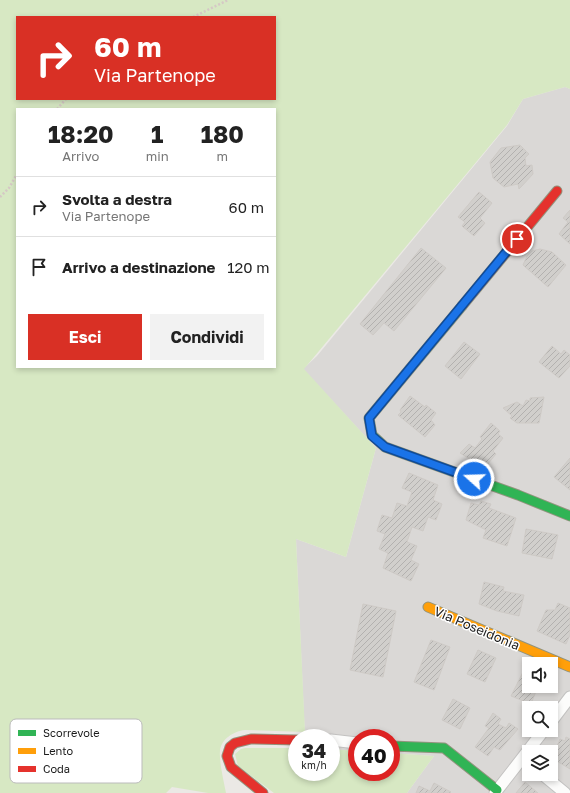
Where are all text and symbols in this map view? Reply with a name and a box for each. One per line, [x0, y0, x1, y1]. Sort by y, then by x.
text: 60 m [94, 30, 161, 63]
icon: right [28, 32, 80, 84]
text: Via Partenope [94, 64, 216, 86]
text: 18:20 [48, 119, 114, 148]
text: 1 [151, 119, 163, 148]
text: 180 [201, 119, 244, 148]
text: Arrivo [62, 148, 99, 164]
text: min [146, 148, 169, 164]
text: m [217, 148, 228, 164]
text: Svolta a destra [62, 190, 172, 208]
icon: right [28, 196, 50, 218]
text: 60 m [229, 198, 264, 216]
text: Via Partenope [62, 208, 150, 224]
pin [500, 222, 534, 256]
icon: arrive [506, 228, 528, 250]
icon: arrive [28, 256, 50, 278]
text: Arrivo a destinazione [62, 258, 215, 276]
text: 120 m [227, 258, 270, 276]
button: Esci [28, 314, 142, 360]
button: Condividi [150, 314, 264, 360]
position arrow [453, 458, 495, 500]
street label: Via Poseidonia [432, 603, 522, 653]
map controls [522, 657, 558, 781]
button: sound [522, 657, 558, 693]
button: search [522, 701, 558, 737]
legend [10, 719, 142, 783]
text: Scorrevole [43, 726, 100, 739]
speed limit sign: 40 [348, 729, 400, 781]
text: 34 [302, 738, 326, 762]
text: Lento [43, 744, 74, 757]
button: layers [522, 745, 558, 781]
text: km/h [301, 759, 327, 771]
text: Coda [43, 762, 70, 775]

